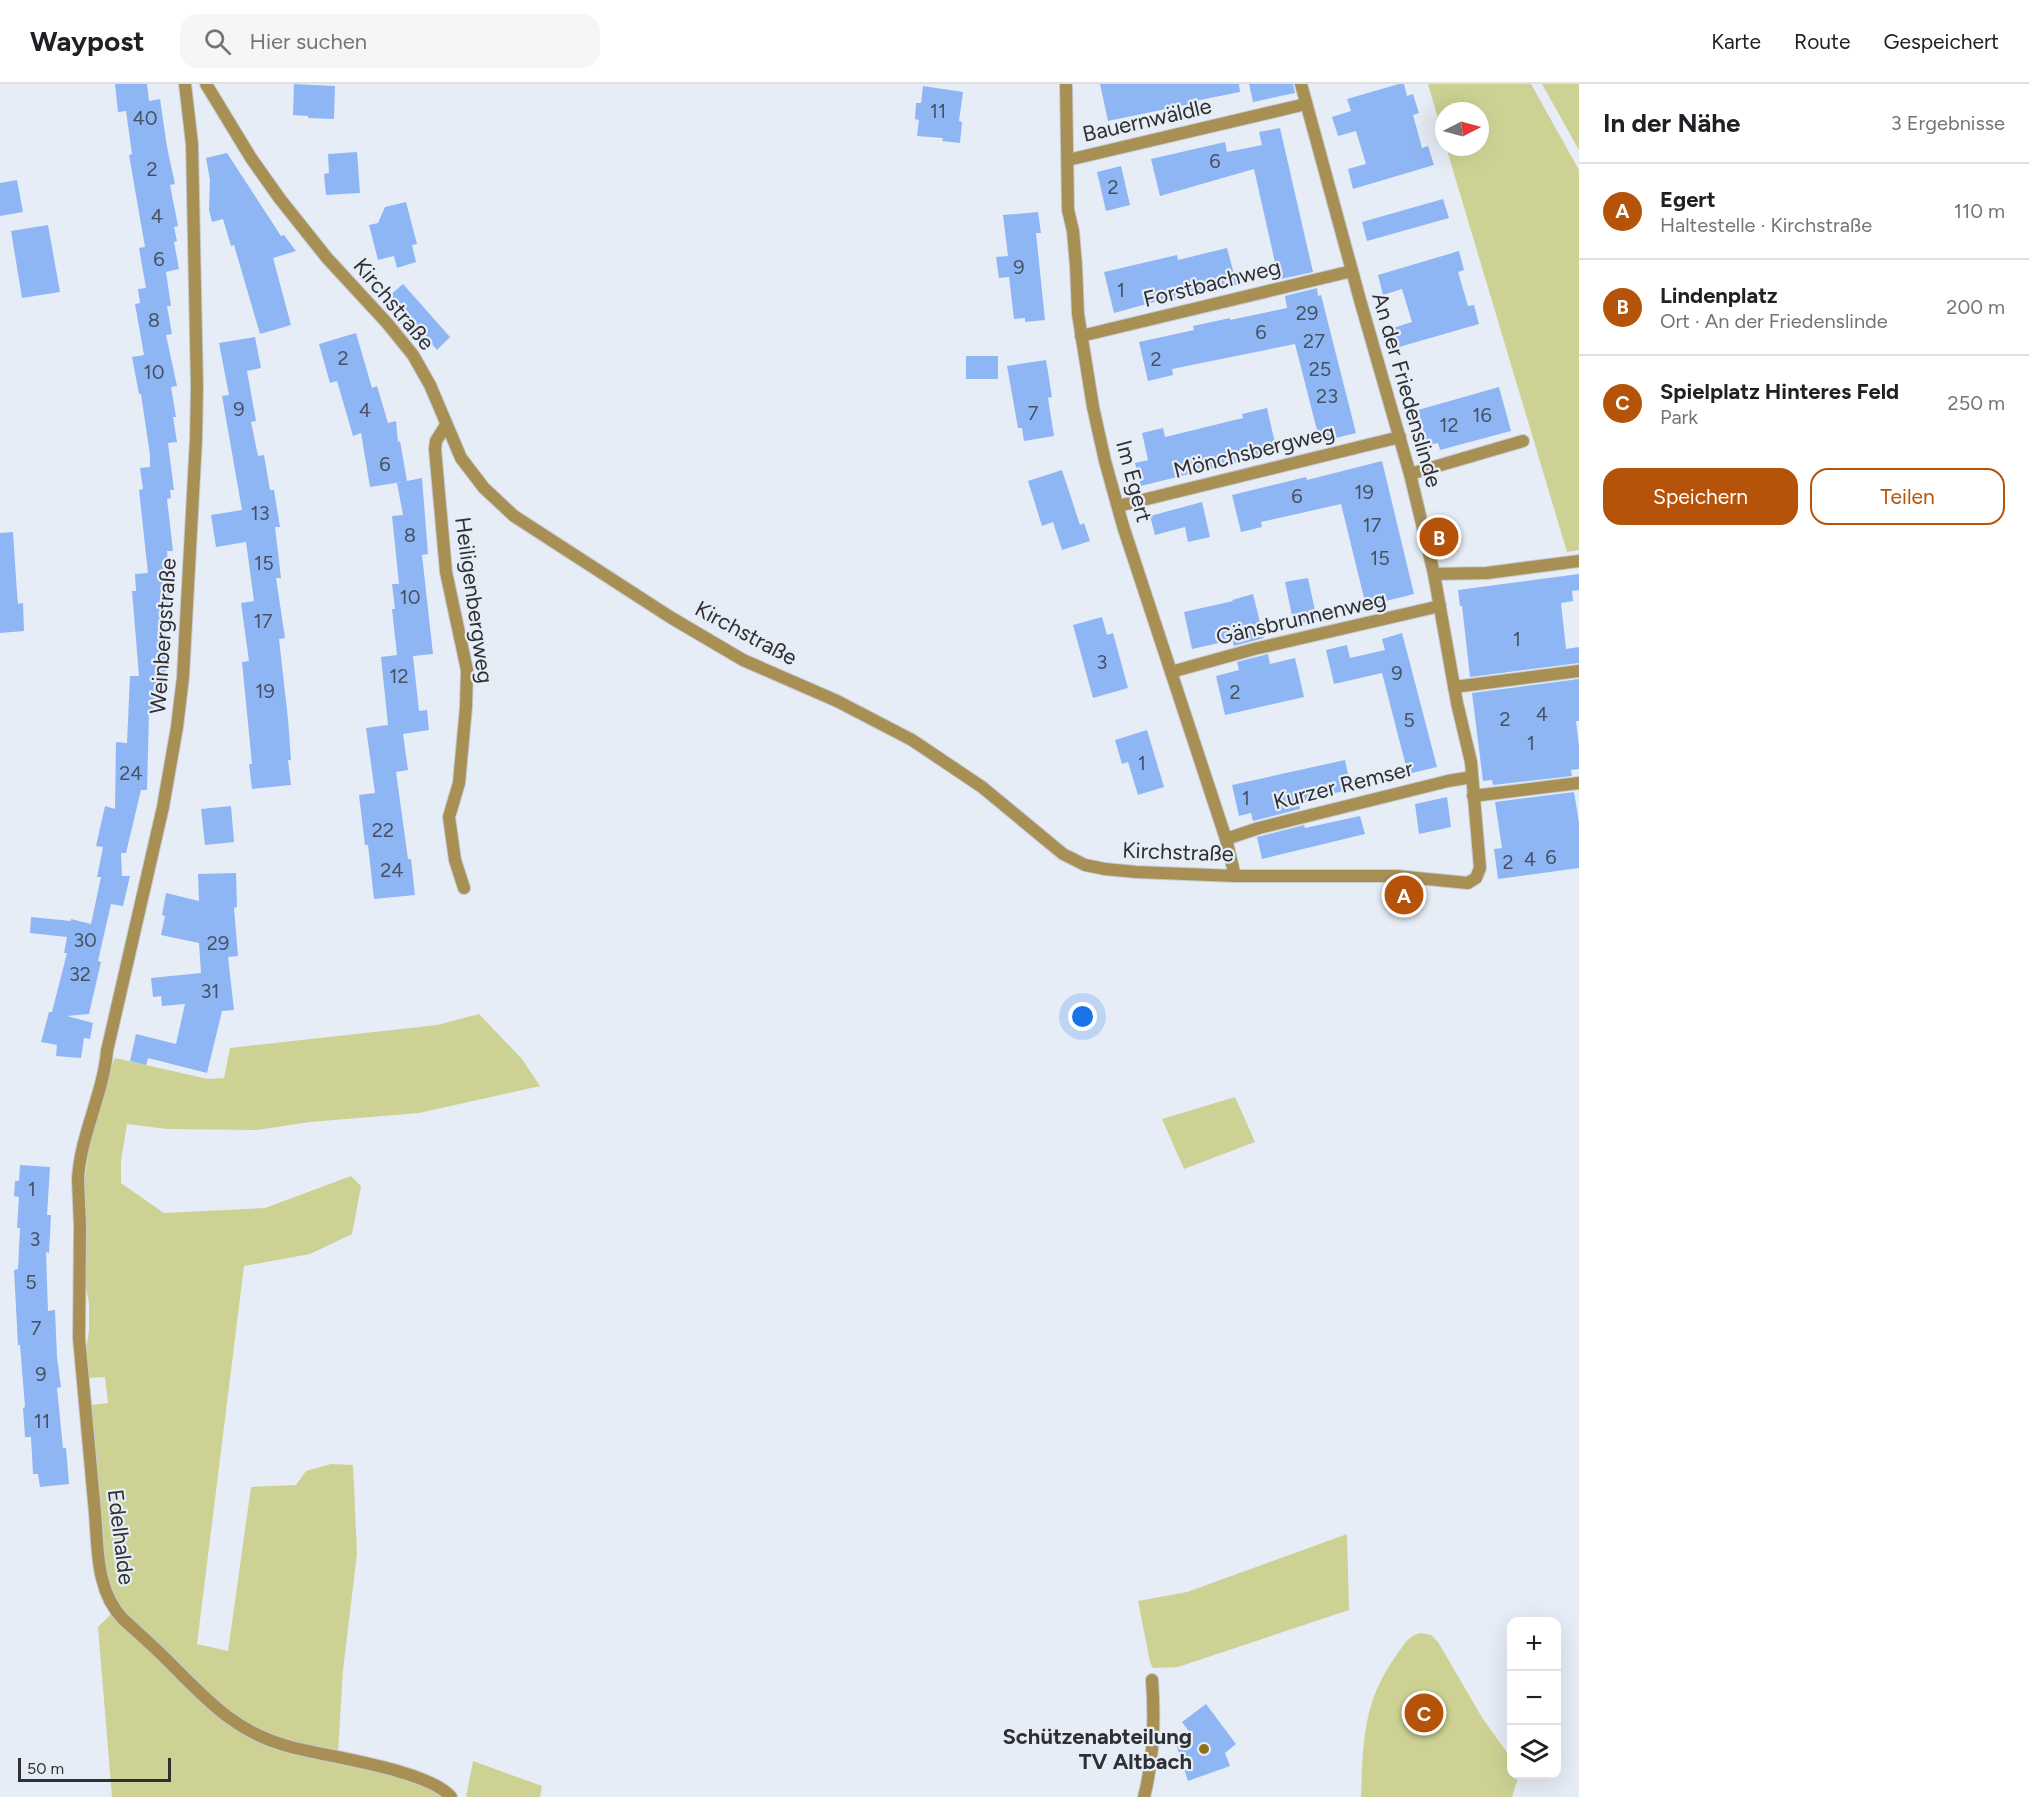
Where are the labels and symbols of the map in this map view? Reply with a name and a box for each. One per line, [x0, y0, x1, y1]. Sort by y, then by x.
street label: Bauernwäldle [1080, 92, 1214, 148]
house number: 11 [930, 99, 946, 123]
north arrow [1435, 102, 1489, 156]
house number: 40 [132, 106, 158, 130]
house number: 6 [1209, 149, 1221, 173]
house number: 2 [146, 157, 158, 181]
house number: 2 [1107, 175, 1119, 199]
house number: 4 [151, 204, 163, 228]
house number: 6 [153, 247, 165, 271]
street label: Kirchstraße [348, 253, 440, 355]
street label: Forstbachweg [1141, 253, 1283, 313]
house number: 9 [1013, 255, 1025, 279]
house number: 1 [1117, 278, 1125, 302]
street label: An der Friedenslinde [1366, 290, 1448, 490]
house number: 29 [1296, 301, 1318, 325]
house number: 8 [148, 308, 160, 332]
house number: 6 [1255, 320, 1267, 344]
house number: 27 [1303, 329, 1325, 353]
house number: 2 [337, 346, 349, 370]
house number: 2 [1150, 347, 1162, 371]
house number: 25 [1309, 357, 1331, 381]
house number: 10 [143, 360, 165, 384]
house number: 23 [1316, 384, 1338, 408]
house number: 9 [233, 397, 245, 421]
house number: 4 [359, 398, 371, 422]
house number: 7 [1028, 401, 1039, 425]
house number: 16 [1472, 403, 1492, 427]
house number: 12 [1439, 413, 1459, 437]
street label: Mönchsbergweg [1171, 418, 1337, 484]
street label: Im Egert [1110, 437, 1158, 525]
house number: 6 [379, 452, 391, 476]
house number: 19 [1354, 480, 1374, 504]
house number: 6 [1291, 484, 1303, 508]
house number: 13 [250, 501, 270, 525]
house number: 17 [1363, 513, 1382, 537]
pin: B [1420, 514, 1458, 560]
street label: Heiligenbergweg [449, 515, 499, 685]
house number: 8 [404, 523, 416, 547]
house number: 15 [1370, 546, 1390, 570]
house number: 15 [254, 551, 274, 575]
street label: Weinbergstraße [144, 557, 182, 715]
house number: 10 [399, 585, 421, 609]
street label: Gänsbrunnenweg [1213, 585, 1389, 651]
street label: Kirchstraße [690, 595, 802, 671]
house number: 17 [254, 609, 273, 633]
house number: 1 [1513, 627, 1521, 651]
house number: 3 [1097, 650, 1107, 674]
house number: 9 [1391, 661, 1403, 685]
house number: 12 [389, 664, 409, 688]
house number: 19 [255, 679, 275, 703]
house number: 2 [1229, 680, 1241, 704]
house number: 4 [1536, 702, 1548, 726]
house number: 2 [1499, 707, 1511, 731]
house number: 5 [1403, 708, 1415, 732]
house number: 1 [1527, 731, 1535, 755]
house number: 1 [1138, 751, 1146, 775]
street label: Kurzer Remser [1270, 754, 1416, 815]
house number: 24 [119, 761, 143, 785]
house number: 1 [1242, 786, 1250, 810]
house number: 22 [372, 818, 394, 842]
street label: Kirchstraße [1122, 837, 1234, 867]
house number: 6 [1545, 845, 1557, 869]
house number: 4 [1524, 847, 1536, 871]
house number: 2 [1502, 850, 1514, 874]
house number: 24 [380, 858, 404, 882]
pin: A [1384, 872, 1424, 918]
house number: 30 [73, 928, 97, 952]
house number: 29 [207, 931, 229, 955]
house number: 32 [69, 962, 91, 986]
house number: 31 [200, 979, 220, 1003]
your location [1068, 1002, 1097, 1031]
house number: 1 [28, 1177, 36, 1201]
house number: 3 [30, 1227, 40, 1251]
house number: 5 [25, 1270, 37, 1294]
house number: 7 [31, 1316, 42, 1340]
house number: 9 [35, 1362, 47, 1386]
house number: 11 [34, 1409, 50, 1433]
street label: Edelhalde [102, 1488, 140, 1586]
pin: C [1404, 1690, 1444, 1736]
place label: Schützenabteilung TV Altbach [1003, 1723, 1192, 1775]
marker: Schützenabteilung TV Altbach [1197, 1742, 1211, 1756]
scale bar [18, 1755, 171, 1782]

